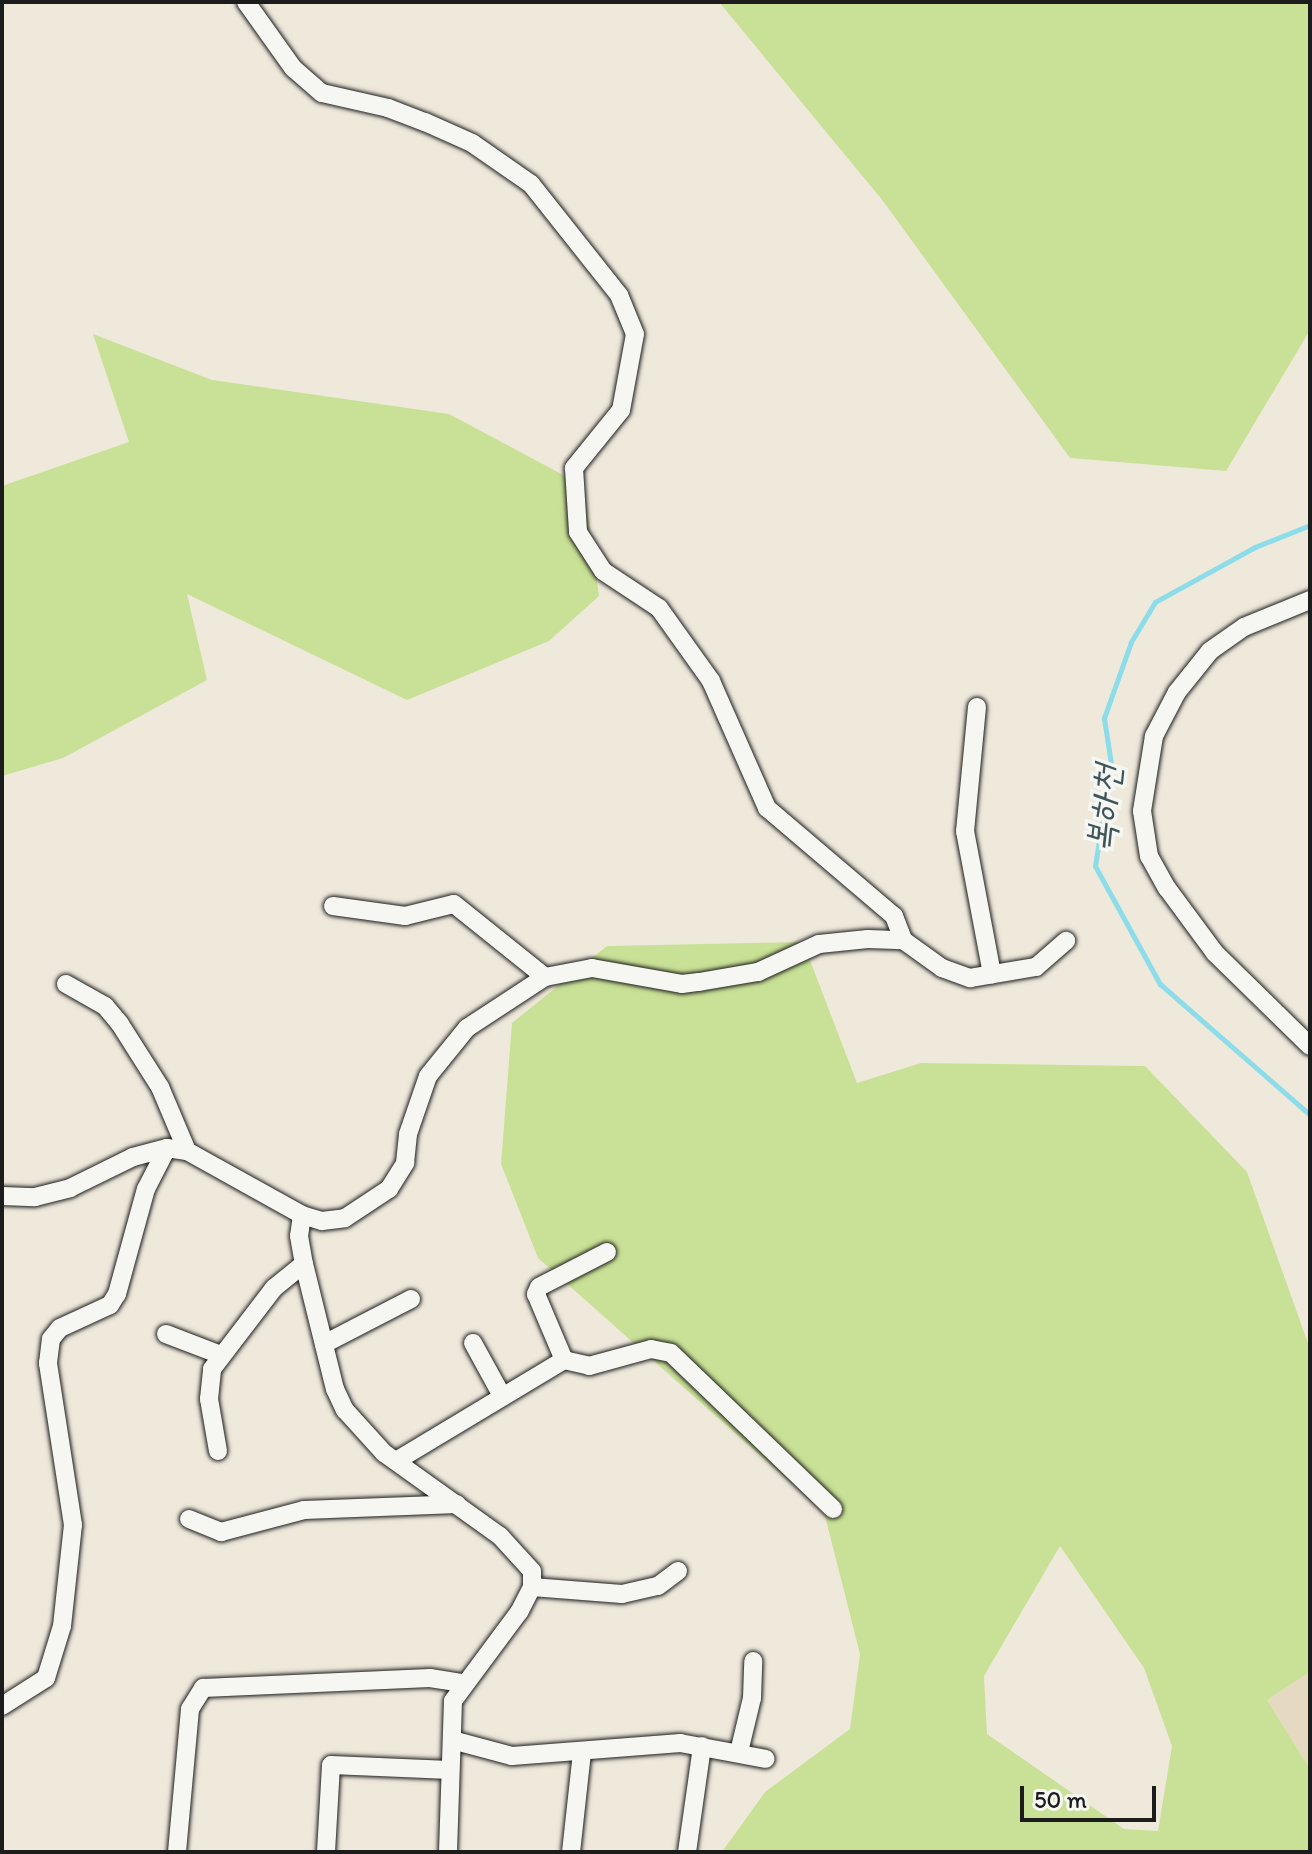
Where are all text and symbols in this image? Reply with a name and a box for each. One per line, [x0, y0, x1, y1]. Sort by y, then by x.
water label: 복하천 [1077, 763, 1129, 853]
scale bar [1024, 1770, 1160, 1820]
text: 50 m [1034, 1785, 1087, 1814]

